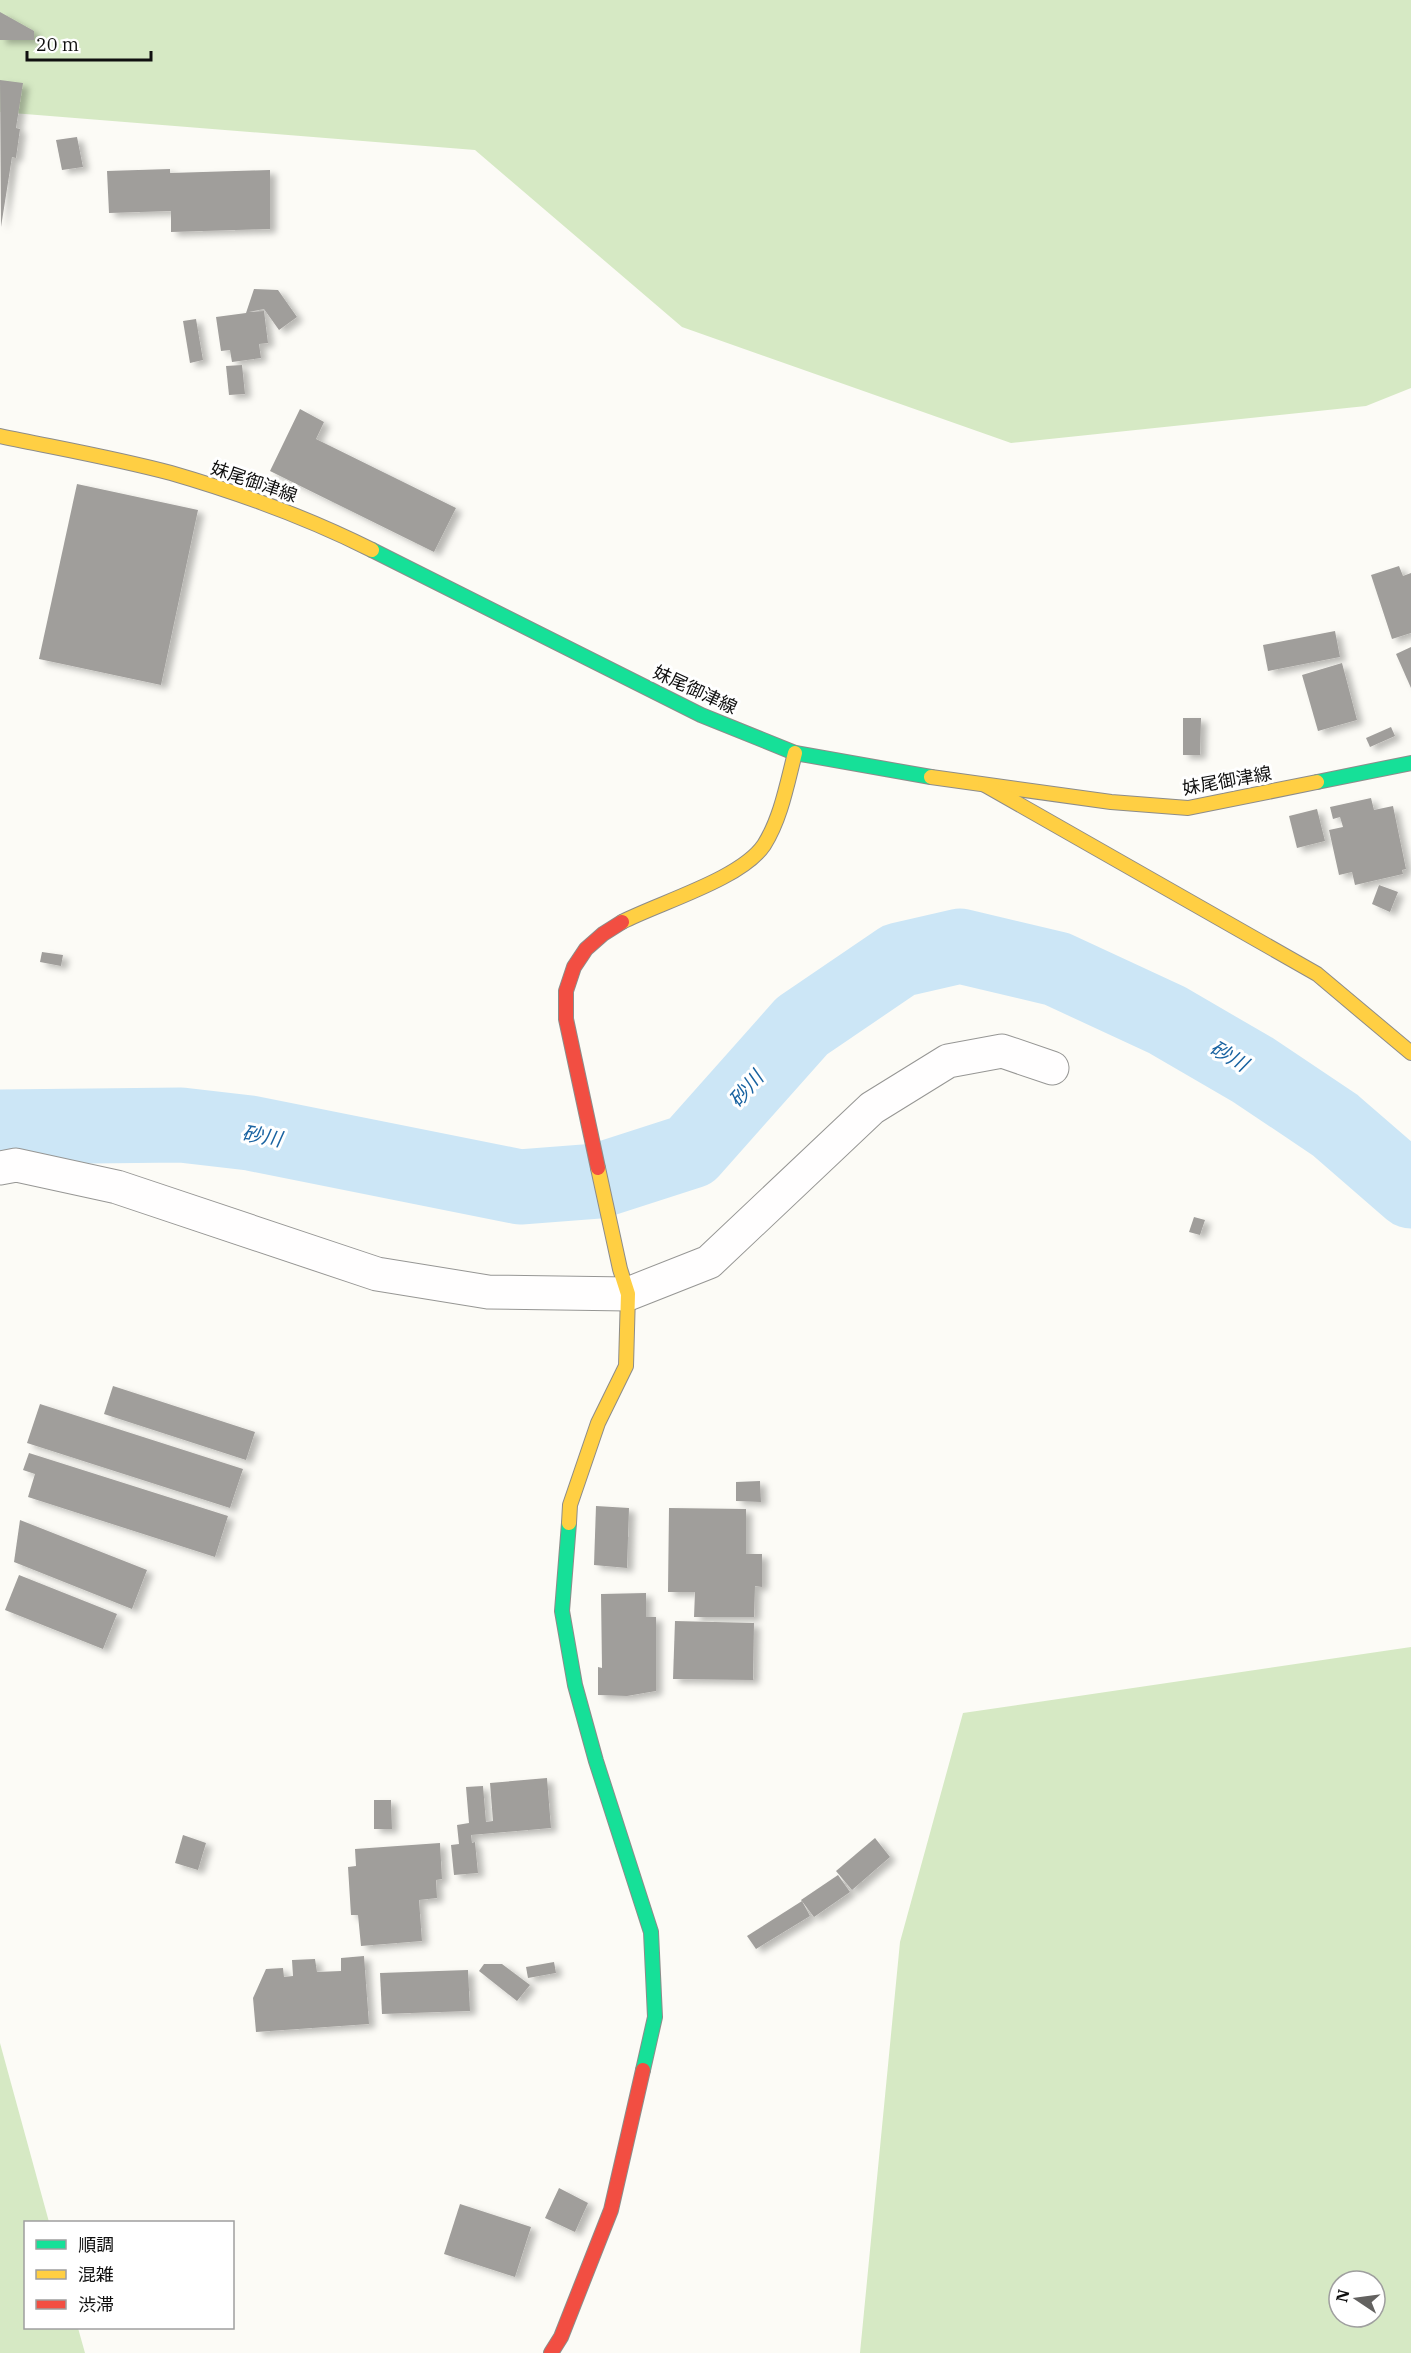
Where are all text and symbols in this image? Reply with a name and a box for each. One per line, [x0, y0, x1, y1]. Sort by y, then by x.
scale bar [27, 24, 152, 62]
text: 20 m [36, 33, 79, 56]
street label: 妹尾御津線 [208, 456, 300, 507]
street label: 妹尾御津線 [650, 660, 741, 719]
street label: 妹尾御津線 [1181, 761, 1273, 800]
water label: 砂川 [1205, 1034, 1255, 1078]
water label: 砂川 [722, 1063, 770, 1113]
water label: 砂川 [240, 1119, 286, 1153]
legend [24, 2221, 234, 2329]
text: 順調 [78, 2233, 114, 2256]
text: 混雑 [78, 2263, 114, 2286]
north arrow [1327, 2269, 1387, 2329]
text: N [1331, 2287, 1354, 2304]
text: 渋滞 [78, 2293, 114, 2316]

